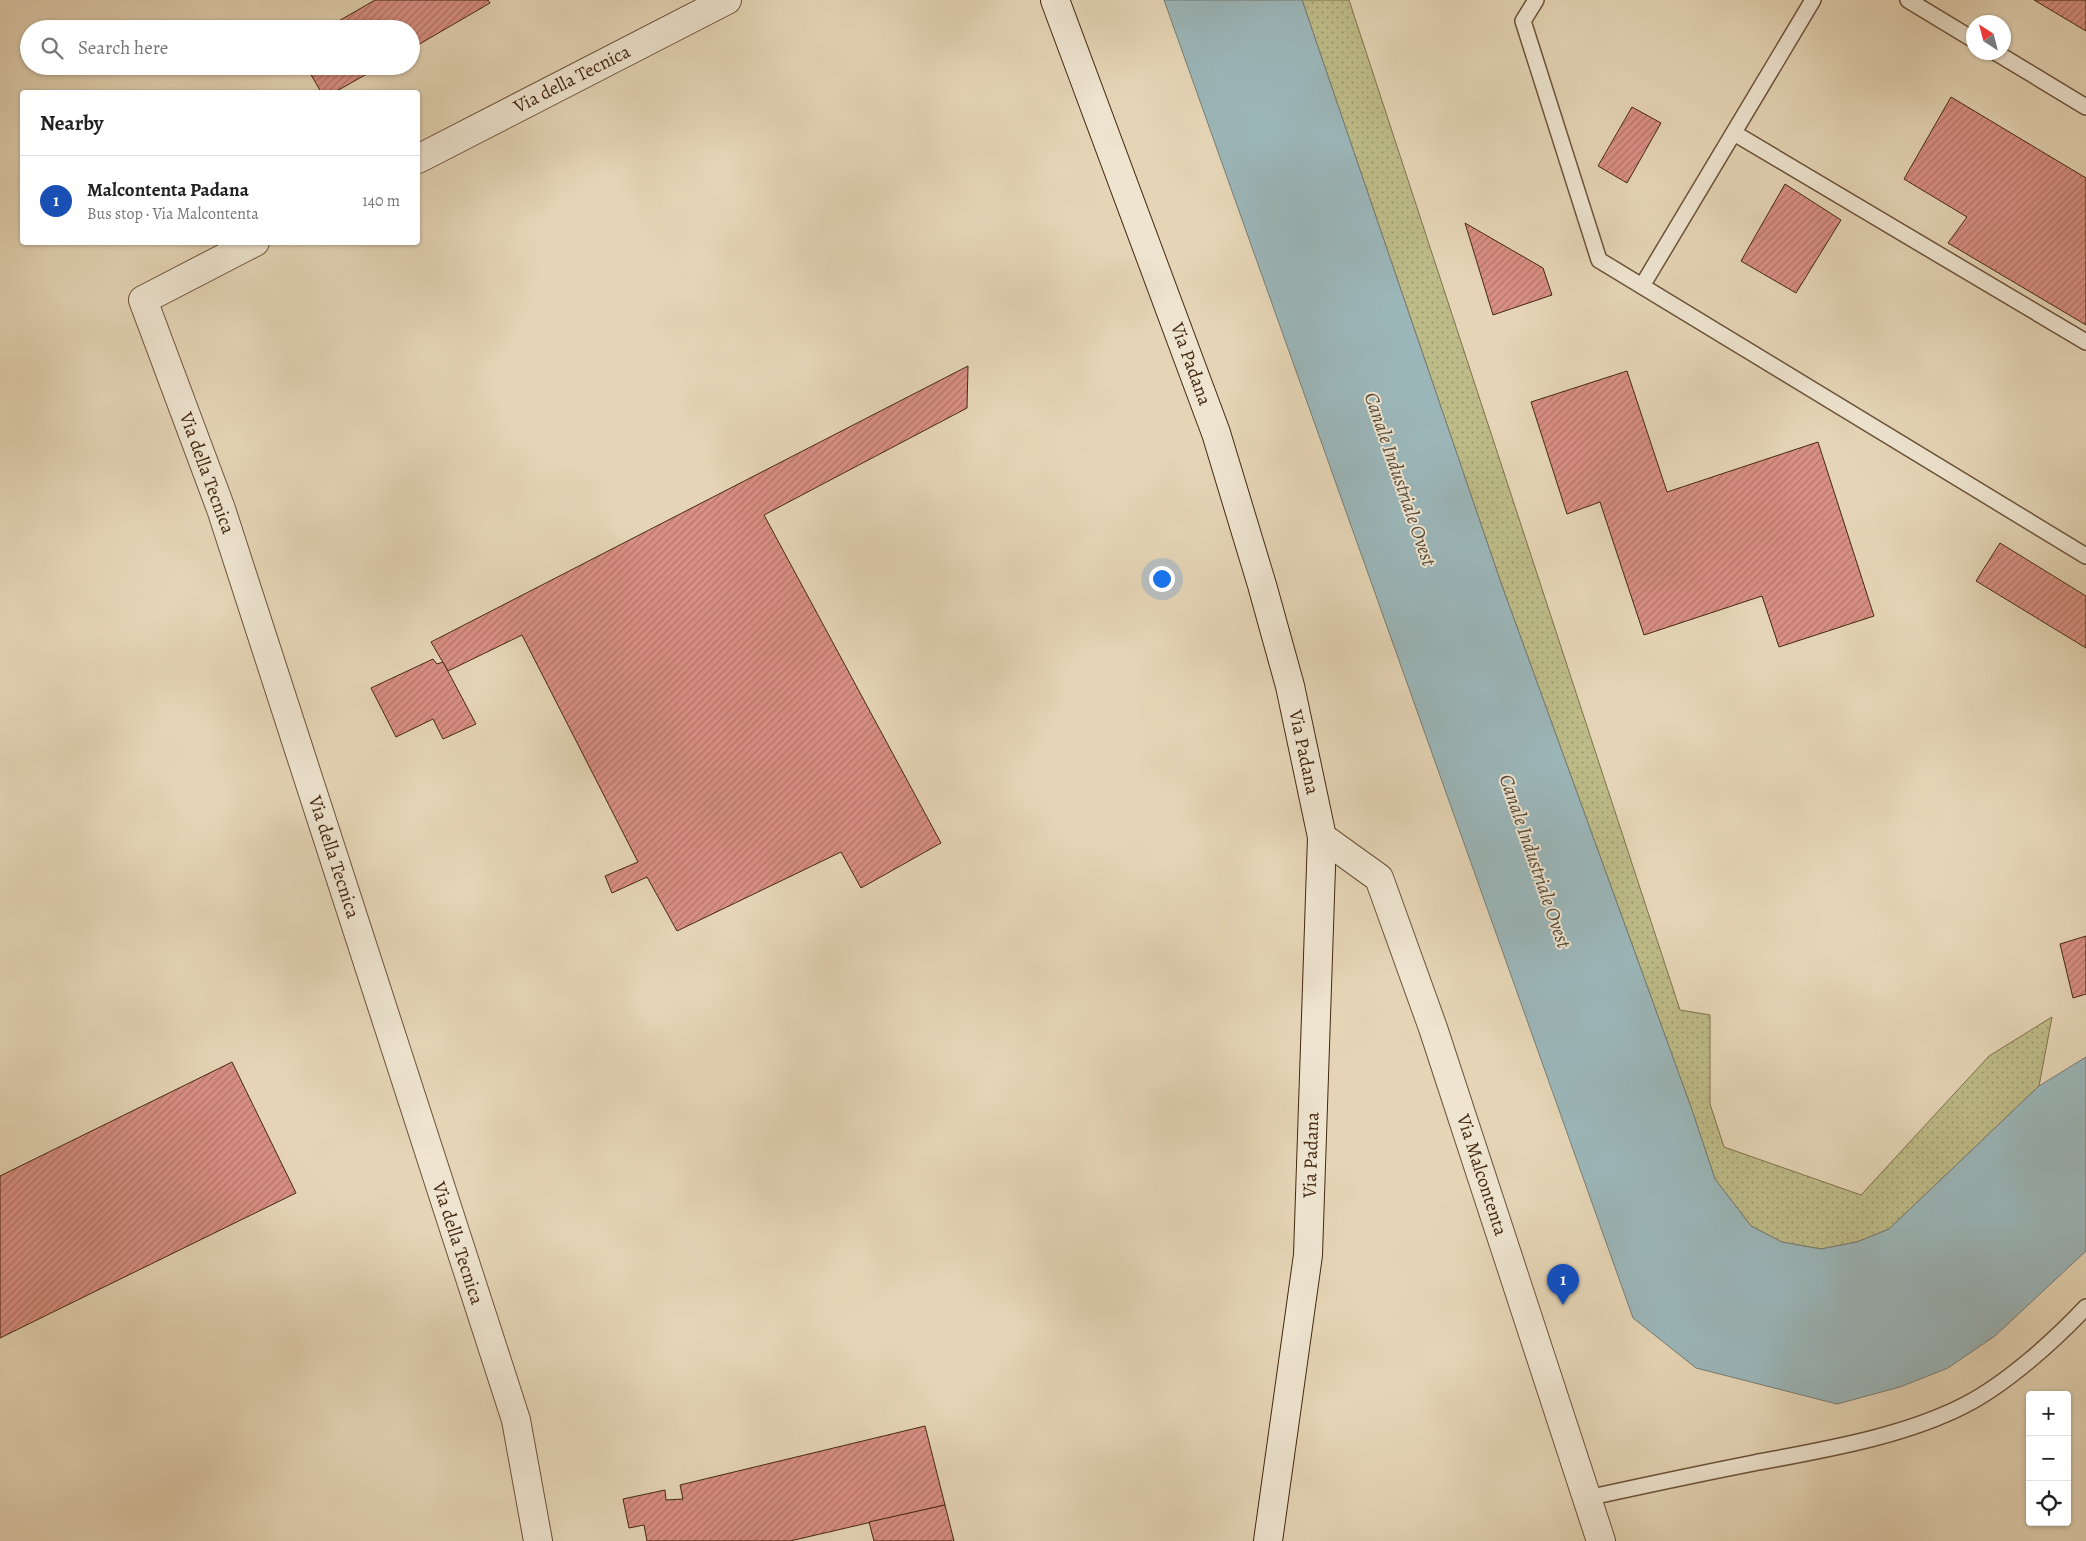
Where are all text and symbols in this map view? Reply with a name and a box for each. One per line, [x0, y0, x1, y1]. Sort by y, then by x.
north arrow [1966, 15, 2011, 60]
search box [20, 20, 420, 75]
icon: search [38, 34, 66, 62]
text: Search here [78, 35, 168, 61]
street label: Via della Tecnica [508, 38, 635, 120]
text: Nearby [40, 109, 103, 137]
text: Malcontenta Padana [87, 177, 249, 203]
text: 1 [53, 190, 59, 212]
text: 140 m [362, 190, 400, 212]
text: Bus stop · Via Malcontenta [87, 203, 259, 225]
street label: Via Padana [1164, 318, 1218, 409]
water label: Canale Industriale Ovest [1358, 389, 1443, 571]
street label: Via della Tecnica [173, 408, 241, 538]
your location [1149, 566, 1175, 592]
street label: Via Padana [1282, 706, 1326, 797]
water label: Canale Industriale Ovest [1493, 771, 1578, 953]
street label: Via della Tecnica [302, 791, 366, 922]
street label: Via Malcontenta [1450, 1110, 1514, 1239]
street label: Via Padana [1296, 1111, 1325, 1199]
street label: Via della Tecnica [426, 1177, 490, 1308]
pin: 1 [1547, 1264, 1579, 1305]
map controls [2026, 1391, 2071, 1526]
button: + [2026, 1391, 2071, 1436]
button: − [2026, 1436, 2071, 1481]
button: locate [2026, 1481, 2071, 1526]

